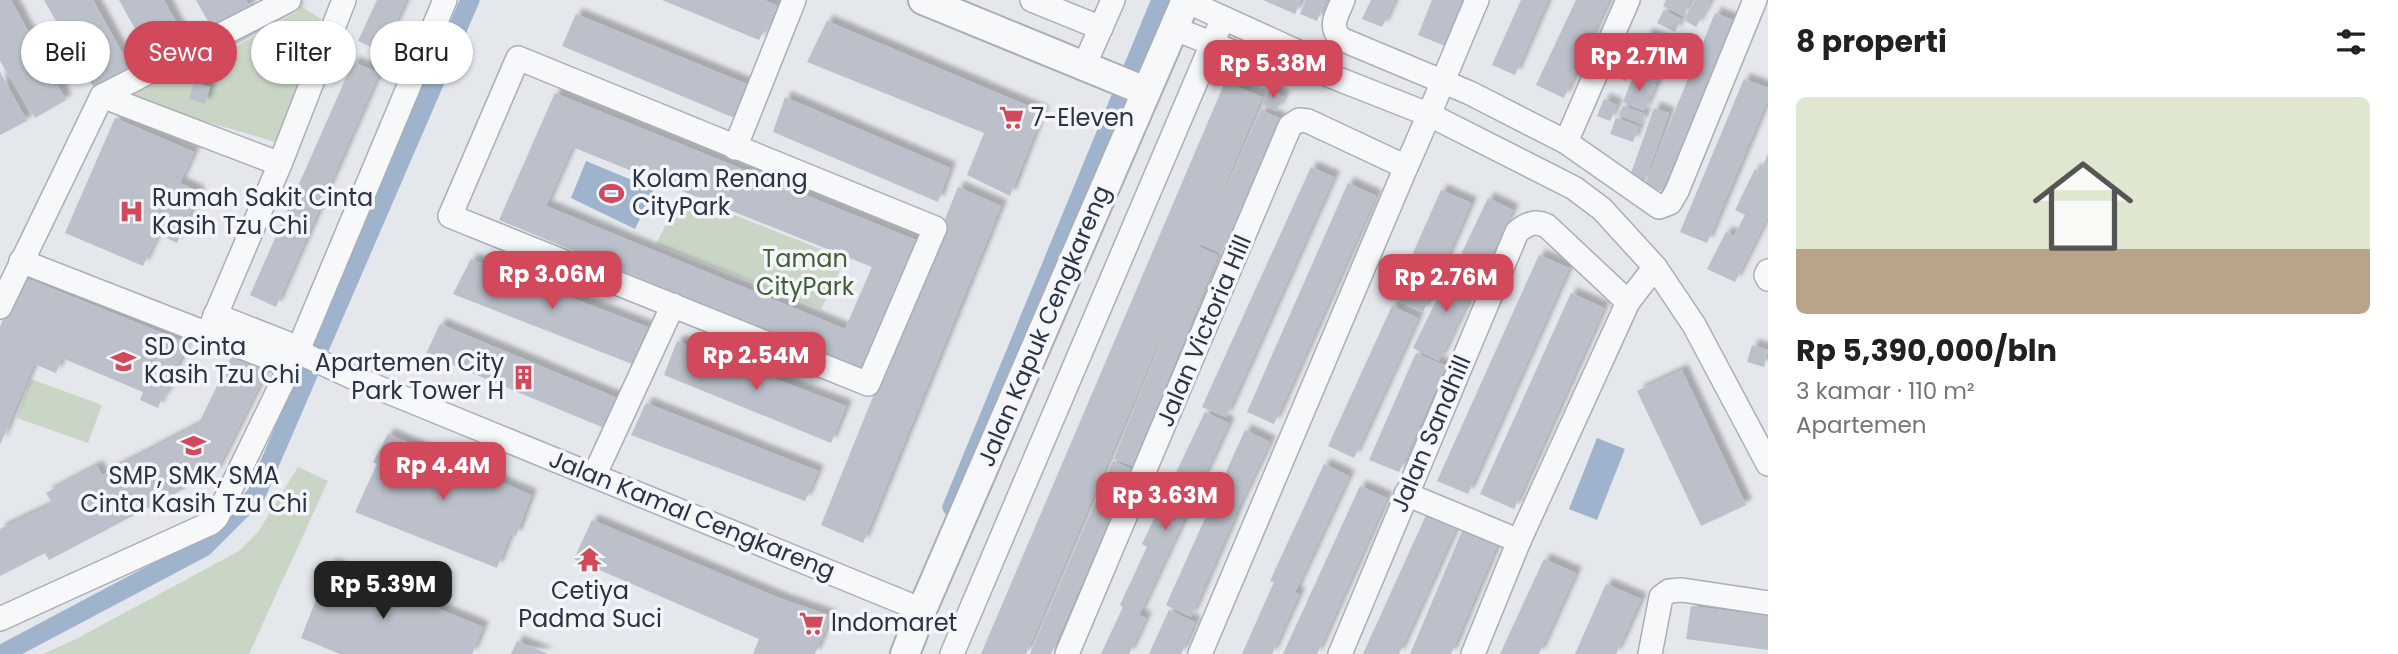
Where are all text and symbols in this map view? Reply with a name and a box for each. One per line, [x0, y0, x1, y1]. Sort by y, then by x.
text: 8 properti [1796, 20, 1947, 63]
chip: Beli [21, 21, 110, 84]
chip: Sewa [124, 21, 237, 84]
chip: Filter [251, 21, 356, 84]
chip: Baru [370, 21, 473, 84]
icon: filters [2332, 23, 2370, 61]
pin: Rp 2.71M [1567, 34, 1711, 93]
text: Rp 2.71M [1590, 40, 1688, 72]
pin: Rp 5.38M [1201, 41, 1345, 100]
text: Rp 5.38M [1220, 47, 1326, 79]
place label: 7-Eleven [1031, 101, 1134, 134]
supermarket icon: 7-Eleven [997, 104, 1025, 132]
icon: home [2020, 143, 2146, 269]
place label: Kolam Renang CityPark [632, 162, 808, 223]
sports icon: Kolam Renang CityPark [598, 179, 626, 207]
street label: Jalan Kapuk Cengkareng [969, 180, 1118, 472]
place label: Rumah Sakit Cinta Kasih Tzu Chi [152, 181, 373, 242]
hospital icon: Rumah Sakit Cinta Kasih Tzu Chi [118, 198, 146, 226]
street label: Jalan Victoria Hill [1148, 230, 1259, 432]
park label: Taman CityPark [756, 242, 855, 303]
pin: Rp 3.06M [480, 252, 624, 311]
pin: Rp 2.76M [1374, 254, 1518, 314]
text: Rp 3.06M [499, 258, 605, 290]
text: Rp 2.76M [1394, 261, 1498, 293]
text: Rp 5,390,000/bln [1796, 329, 2057, 372]
place label: SD Cinta Kasih Tzu Chi [144, 330, 300, 391]
pin: Rp 2.54M [684, 332, 828, 392]
text: Rp 2.54M [703, 339, 809, 371]
place label: Apartemen City Park Tower H [315, 346, 504, 407]
school or university icon: SD Cinta Kasih Tzu Chi [110, 347, 138, 375]
street label: Jalan Sandhill [1383, 350, 1479, 517]
building icon: Apartemen City Park Tower H [510, 363, 538, 391]
text: 3 kamar · 110 m² [1796, 375, 1975, 407]
text: Apartemen [1796, 409, 1926, 441]
school or university icon: SMP, SMK, SMA Cinta Kasih Tzu Chi [180, 431, 208, 459]
pin: Rp 4.4M [378, 442, 508, 502]
street label: Jalan Kamal Cengkareng [544, 442, 840, 587]
text: Rp 4.4M [396, 449, 490, 481]
place label: SMP, SMK, SMA Cinta Kasih Tzu Chi [80, 459, 308, 520]
pin: Rp 3.63M [1093, 472, 1237, 532]
text: Rp 3.63M [1112, 479, 1218, 511]
temple icon: Cetiya Padma Suci [576, 546, 604, 574]
pin: Rp 5.39M [311, 562, 455, 621]
text: Rp 5.39M [330, 568, 436, 600]
place label: Cetiya Padma Suci [518, 574, 662, 635]
place label: Indomaret [831, 606, 957, 639]
supermarket icon: Indomaret [797, 609, 825, 637]

